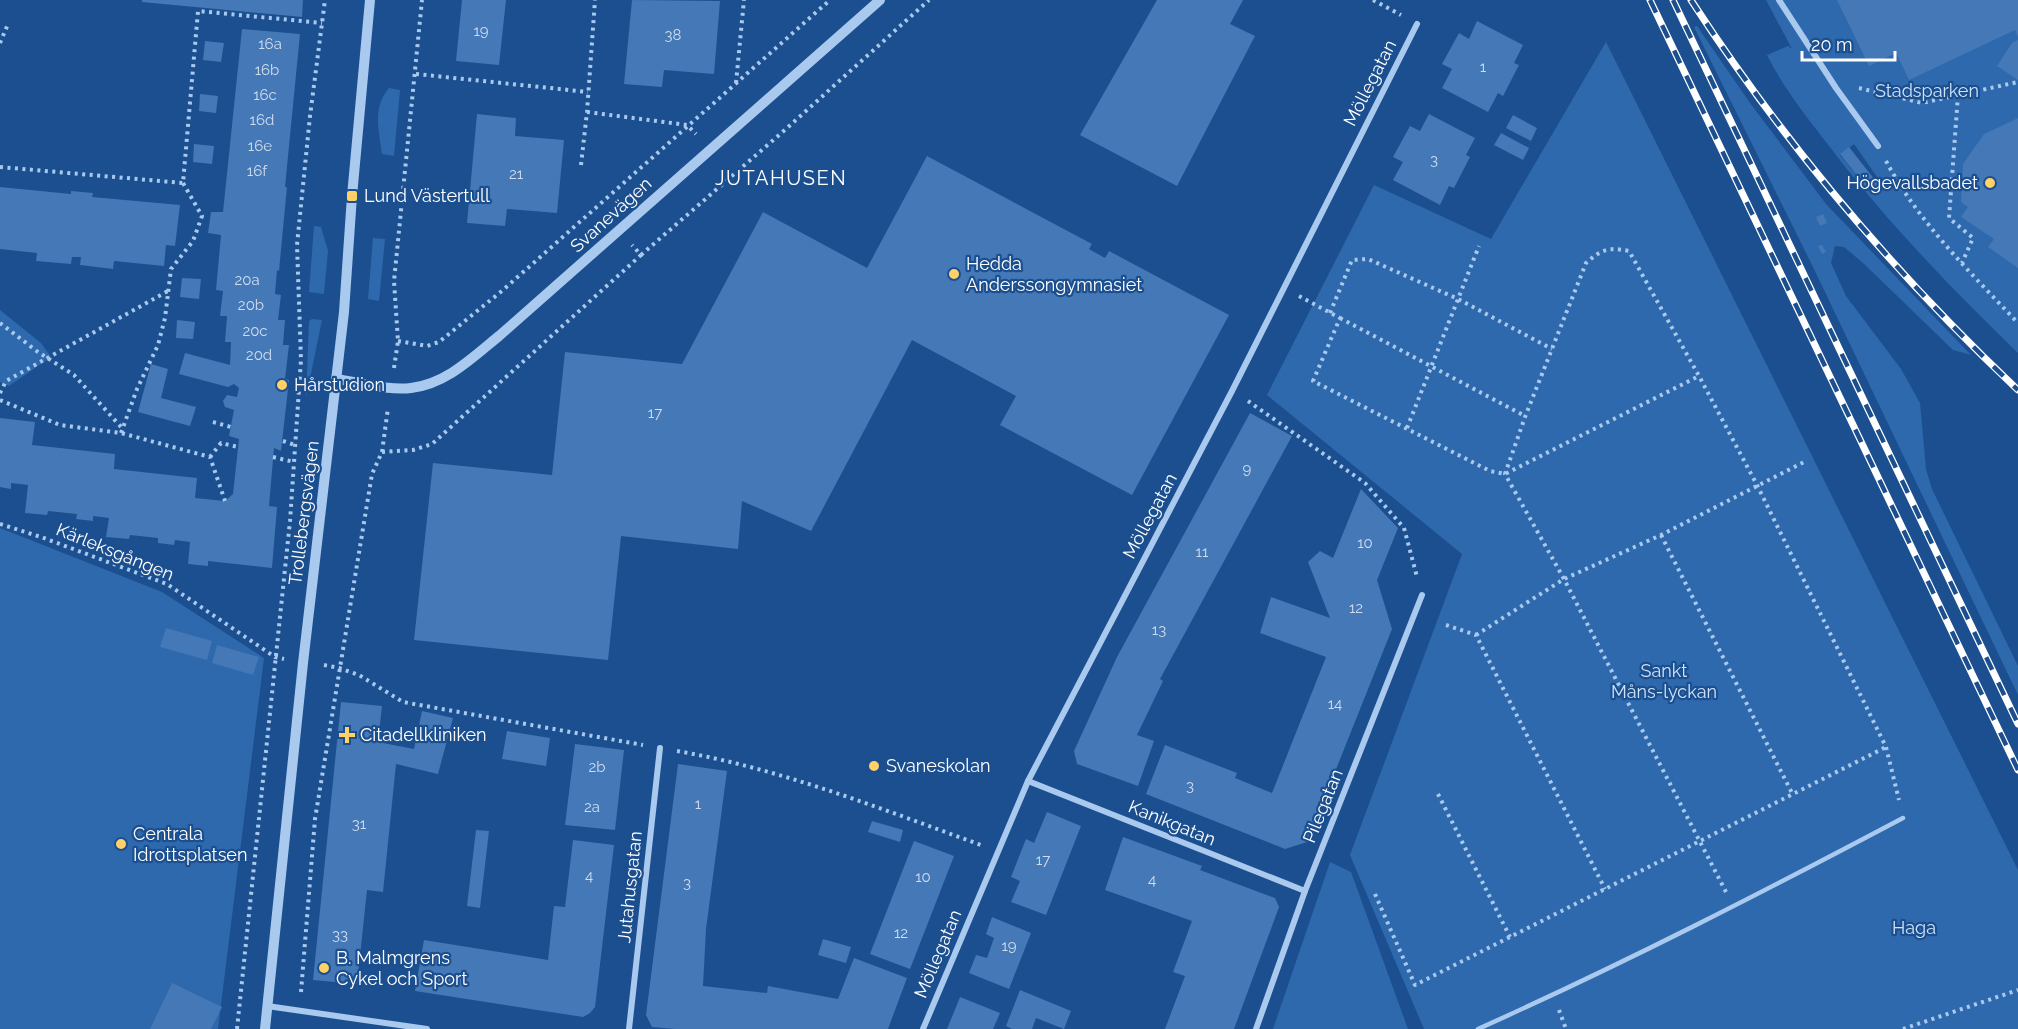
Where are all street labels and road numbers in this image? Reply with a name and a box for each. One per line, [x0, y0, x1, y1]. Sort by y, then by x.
street label: Möllegatan [1339, 36, 1400, 129]
street label: Svanevägen [566, 173, 656, 257]
street label: Trollebergsvägen [284, 440, 323, 586]
street label: Möllegatan [1118, 469, 1181, 562]
street label: Kärleksgången [53, 518, 177, 585]
street label: Pilegatan [1298, 766, 1347, 846]
street label: Kanikgatan [1126, 796, 1219, 850]
street label: Jutahusgatan [613, 830, 646, 944]
street label: Möllegatan [910, 906, 966, 1001]

